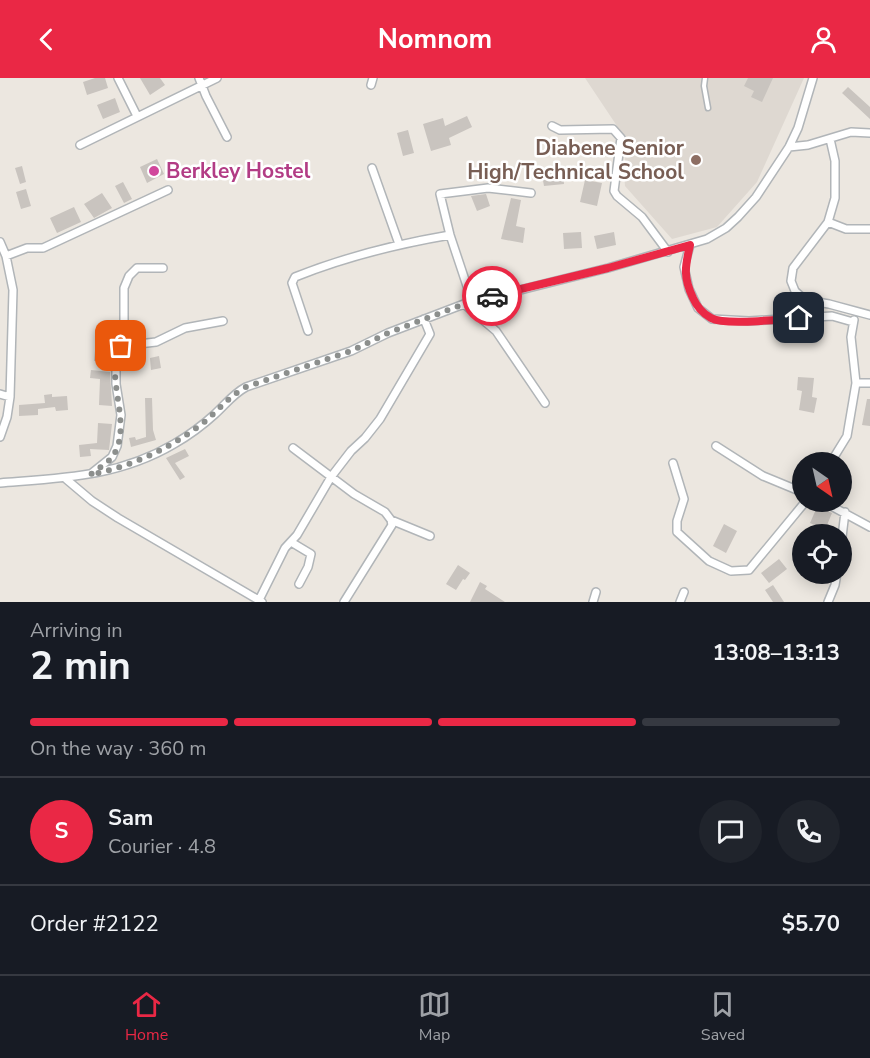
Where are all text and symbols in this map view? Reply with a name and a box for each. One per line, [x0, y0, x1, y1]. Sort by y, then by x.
text: Nomnom [378, 21, 492, 58]
icon: back [30, 23, 63, 56]
icon: person [807, 23, 840, 56]
place label: Diabene Senior High/Technical School [467, 134, 685, 186]
marker: Diabene Senior High/Technical School [689, 153, 703, 167]
place label: Berkley Hostel [166, 157, 311, 185]
marker: Berkley Hostel [147, 164, 161, 178]
courier [462, 266, 522, 326]
icon: car [476, 280, 509, 313]
pin [773, 292, 824, 343]
icon: home [782, 301, 815, 334]
pin [95, 320, 146, 371]
icon: bag [104, 329, 137, 362]
north arrow [792, 452, 852, 512]
map controls [792, 452, 852, 584]
button: locate [792, 524, 852, 584]
text: Arriving in [30, 617, 123, 644]
text: 13:08–13:13 [712, 638, 840, 668]
text: 2 min [30, 640, 131, 693]
text: On the way · 360 m [30, 735, 206, 762]
button: chat [699, 800, 762, 863]
button: phone [777, 800, 840, 863]
text: Sam [108, 803, 153, 833]
text: S [55, 816, 68, 846]
text: Courier · 4.8 [108, 833, 216, 860]
text: Order #2122 [30, 909, 159, 939]
text: $5.70 [782, 909, 840, 939]
tab: Home [125, 988, 168, 1046]
tab: Map [418, 988, 451, 1046]
tab: Saved [701, 988, 745, 1046]

